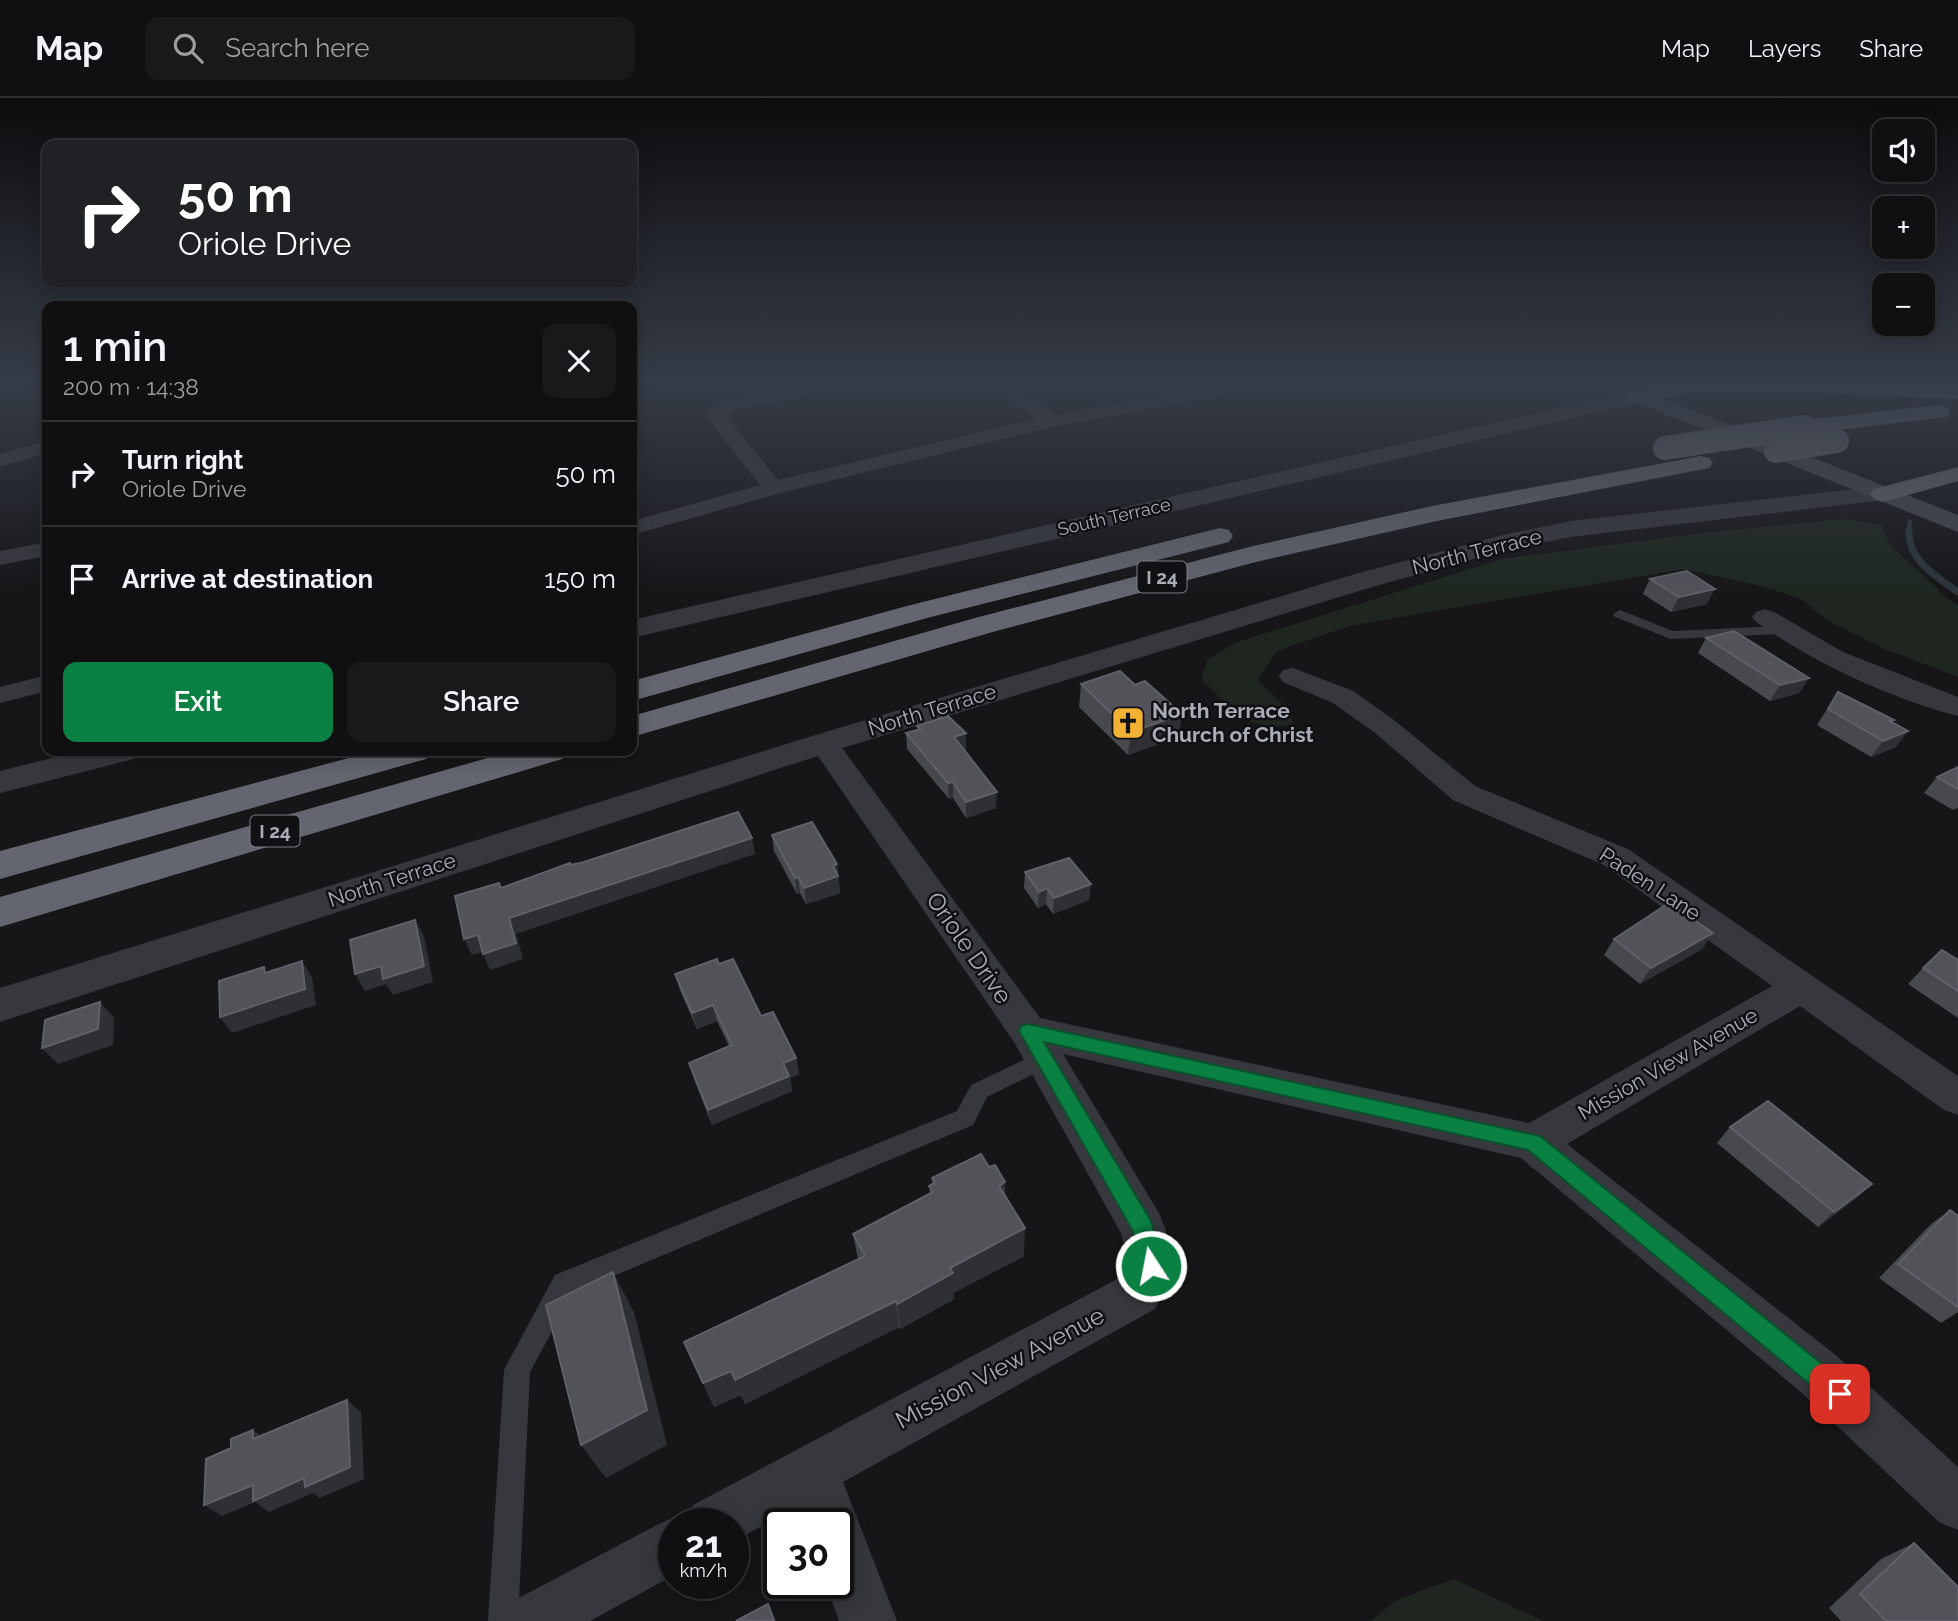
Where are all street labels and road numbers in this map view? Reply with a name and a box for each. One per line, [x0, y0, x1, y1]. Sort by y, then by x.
street label: South Terrace [1055, 493, 1173, 540]
street label: North Terrace [1410, 523, 1544, 580]
road number: I 24 [1138, 562, 1186, 592]
street label: North Terrace [865, 678, 999, 741]
road number: I 24 [250, 816, 300, 846]
street label: Paden Lane [1595, 842, 1706, 926]
street label: North Terrace [325, 847, 459, 912]
street label: Oriole Drive [920, 886, 1019, 1009]
street label: Mission View Avenue [1574, 1002, 1762, 1125]
street label: Mission View Avenue [891, 1300, 1109, 1435]

